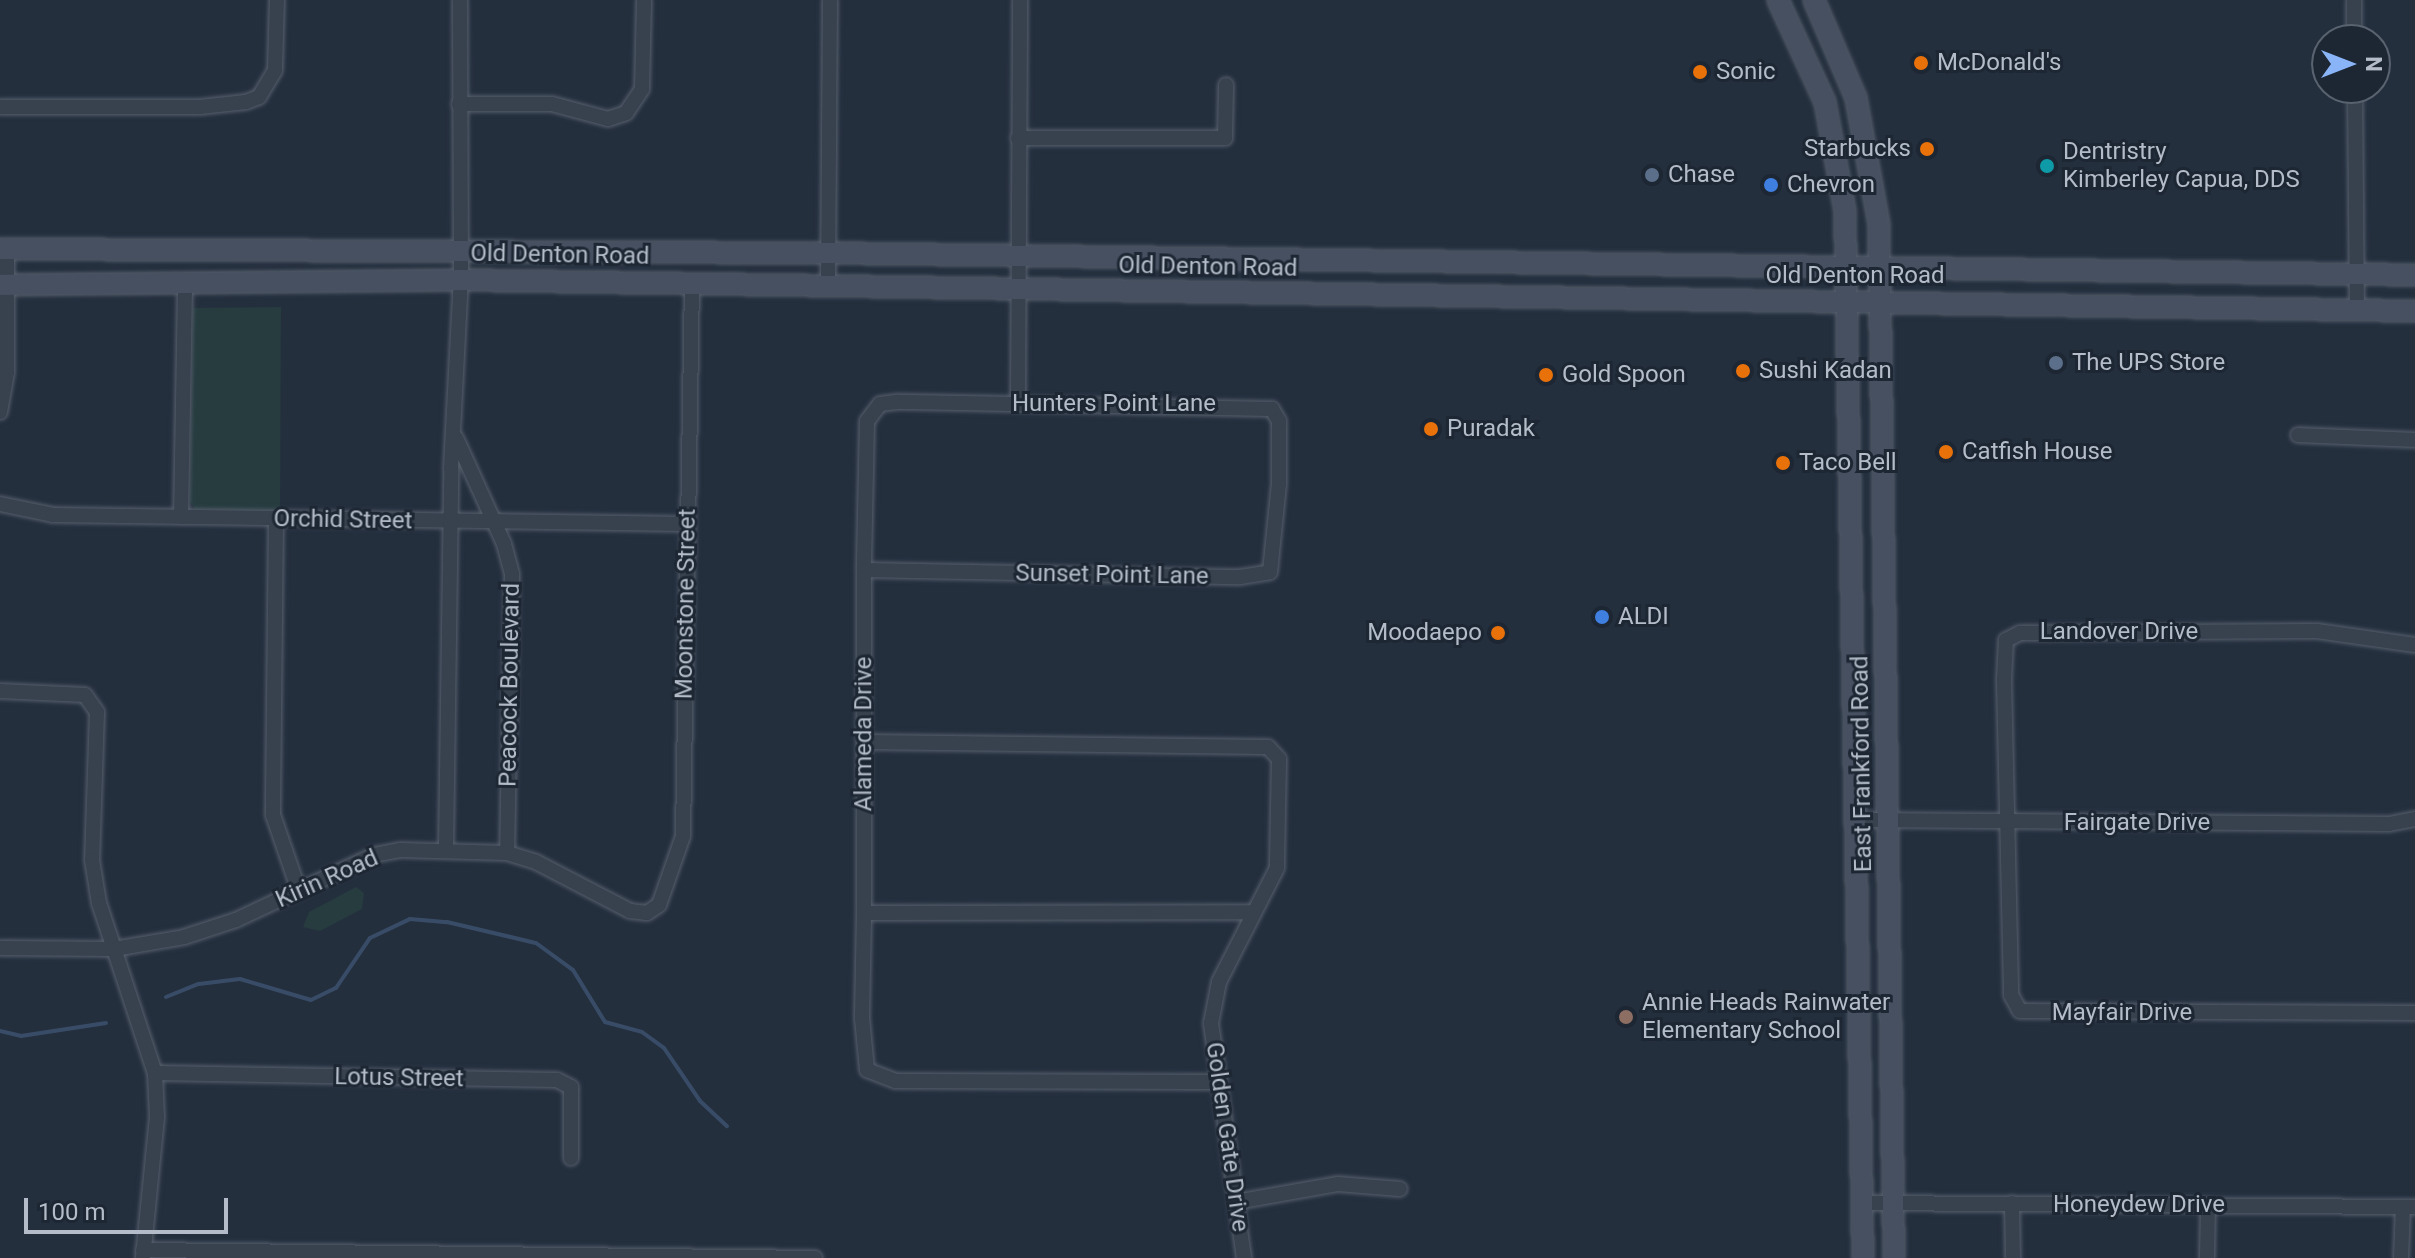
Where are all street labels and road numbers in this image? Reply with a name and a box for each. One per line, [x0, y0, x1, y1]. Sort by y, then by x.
street label: Old Denton Road [470, 239, 650, 271]
street label: Old Denton Road [1118, 251, 1298, 283]
street label: Old Denton Road [1765, 262, 1945, 290]
street label: Hunters Point Lane [1012, 390, 1216, 418]
street label: Orchid Street [273, 504, 413, 536]
street label: Moonstone Street [670, 509, 702, 699]
street label: Sunset Point Lane [1015, 559, 1209, 591]
street label: Peacock Boulevard [494, 583, 526, 787]
street label: Landover Drive [2040, 618, 2198, 646]
street label: East Frankford Road [1846, 656, 1878, 872]
street label: Alameda Drive [850, 657, 878, 811]
street label: Fairgate Drive [2064, 809, 2210, 837]
street label: Kirin Road [271, 844, 383, 914]
street label: Mayfair Drive [2052, 999, 2192, 1027]
street label: Golden Gate Drive [1199, 1040, 1255, 1234]
street label: Lotus Street [334, 1062, 464, 1094]
street label: Honeydew Drive [2053, 1191, 2225, 1219]

